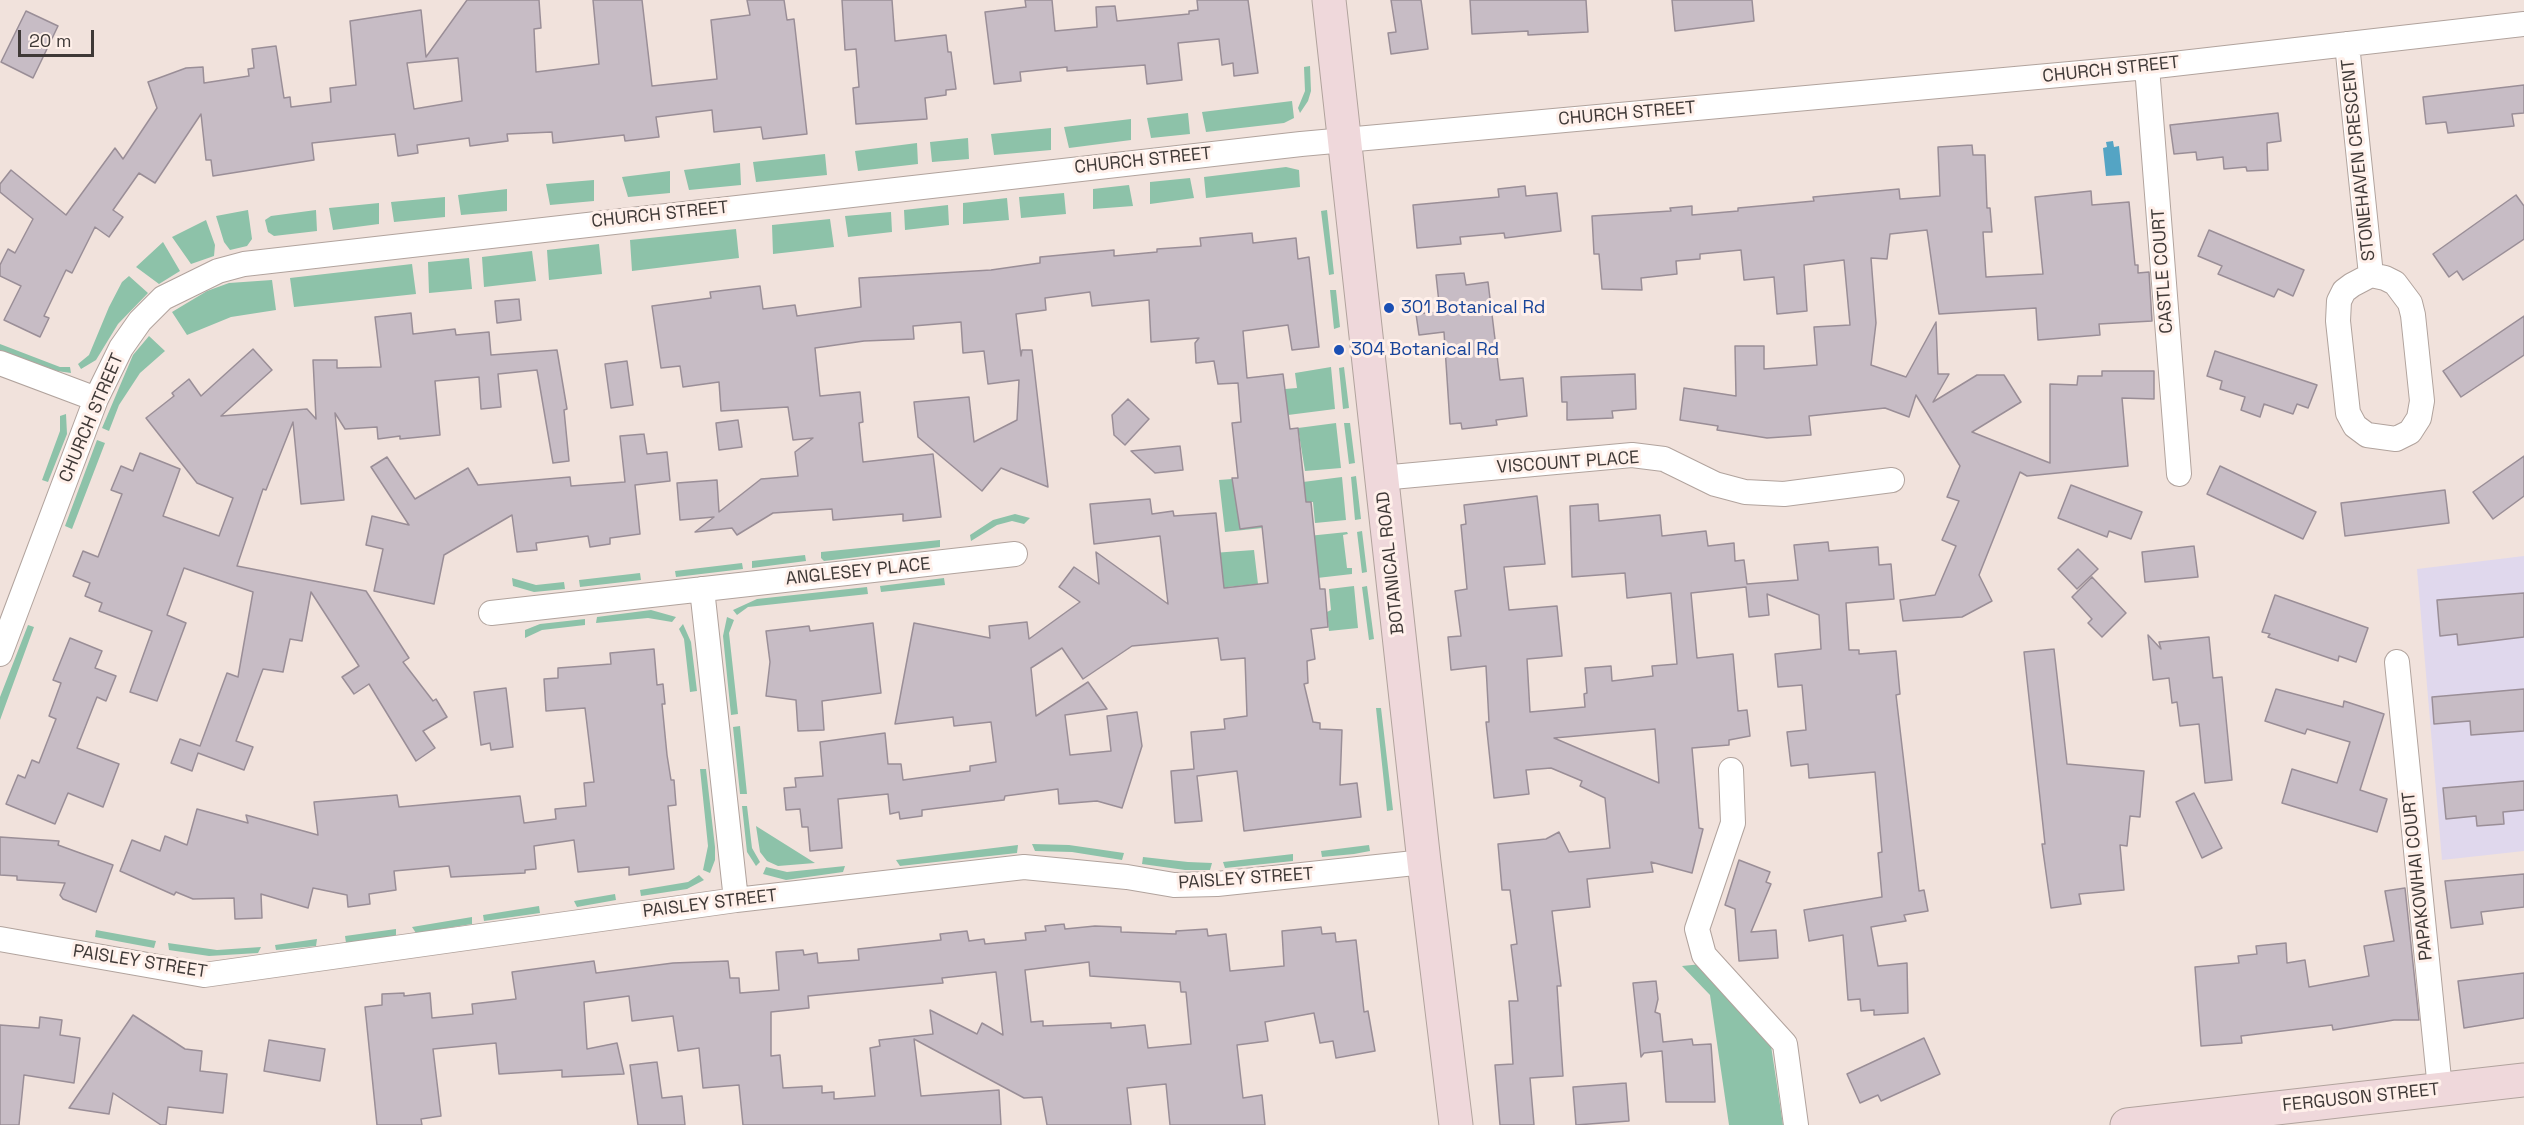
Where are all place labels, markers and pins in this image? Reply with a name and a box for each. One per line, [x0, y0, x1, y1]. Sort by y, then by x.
place label: 301 Botanical Rd [1401, 297, 1545, 319]
marker: 301 Botanical Rd [1382, 301, 1396, 315]
place label: 304 Botanical Rd [1351, 339, 1499, 361]
marker: 304 Botanical Rd [1332, 343, 1346, 357]

